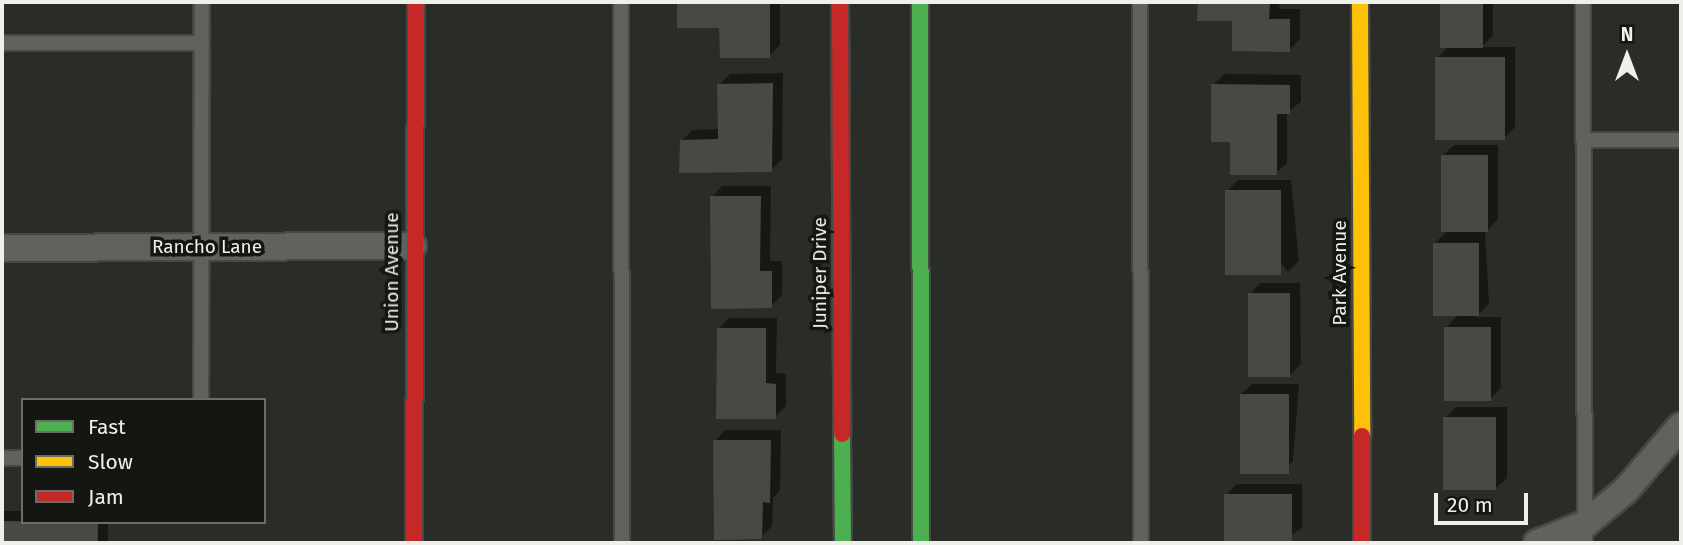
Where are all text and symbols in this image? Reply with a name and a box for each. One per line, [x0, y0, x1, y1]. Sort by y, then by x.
north arrow [1592, 21, 1662, 91]
text: N [1621, 23, 1633, 46]
street label: Union Avenue [381, 212, 403, 332]
street label: Juniper Drive [809, 217, 831, 329]
street label: Park Avenue [1329, 220, 1351, 326]
street label: Rancho Lane [152, 236, 262, 258]
legend [21, 398, 266, 524]
text: Fast [88, 414, 126, 440]
text: Slow [88, 449, 133, 475]
scale bar [1438, 478, 1532, 522]
text: Jam [88, 484, 124, 510]
text: 20 m [1447, 492, 1493, 518]

